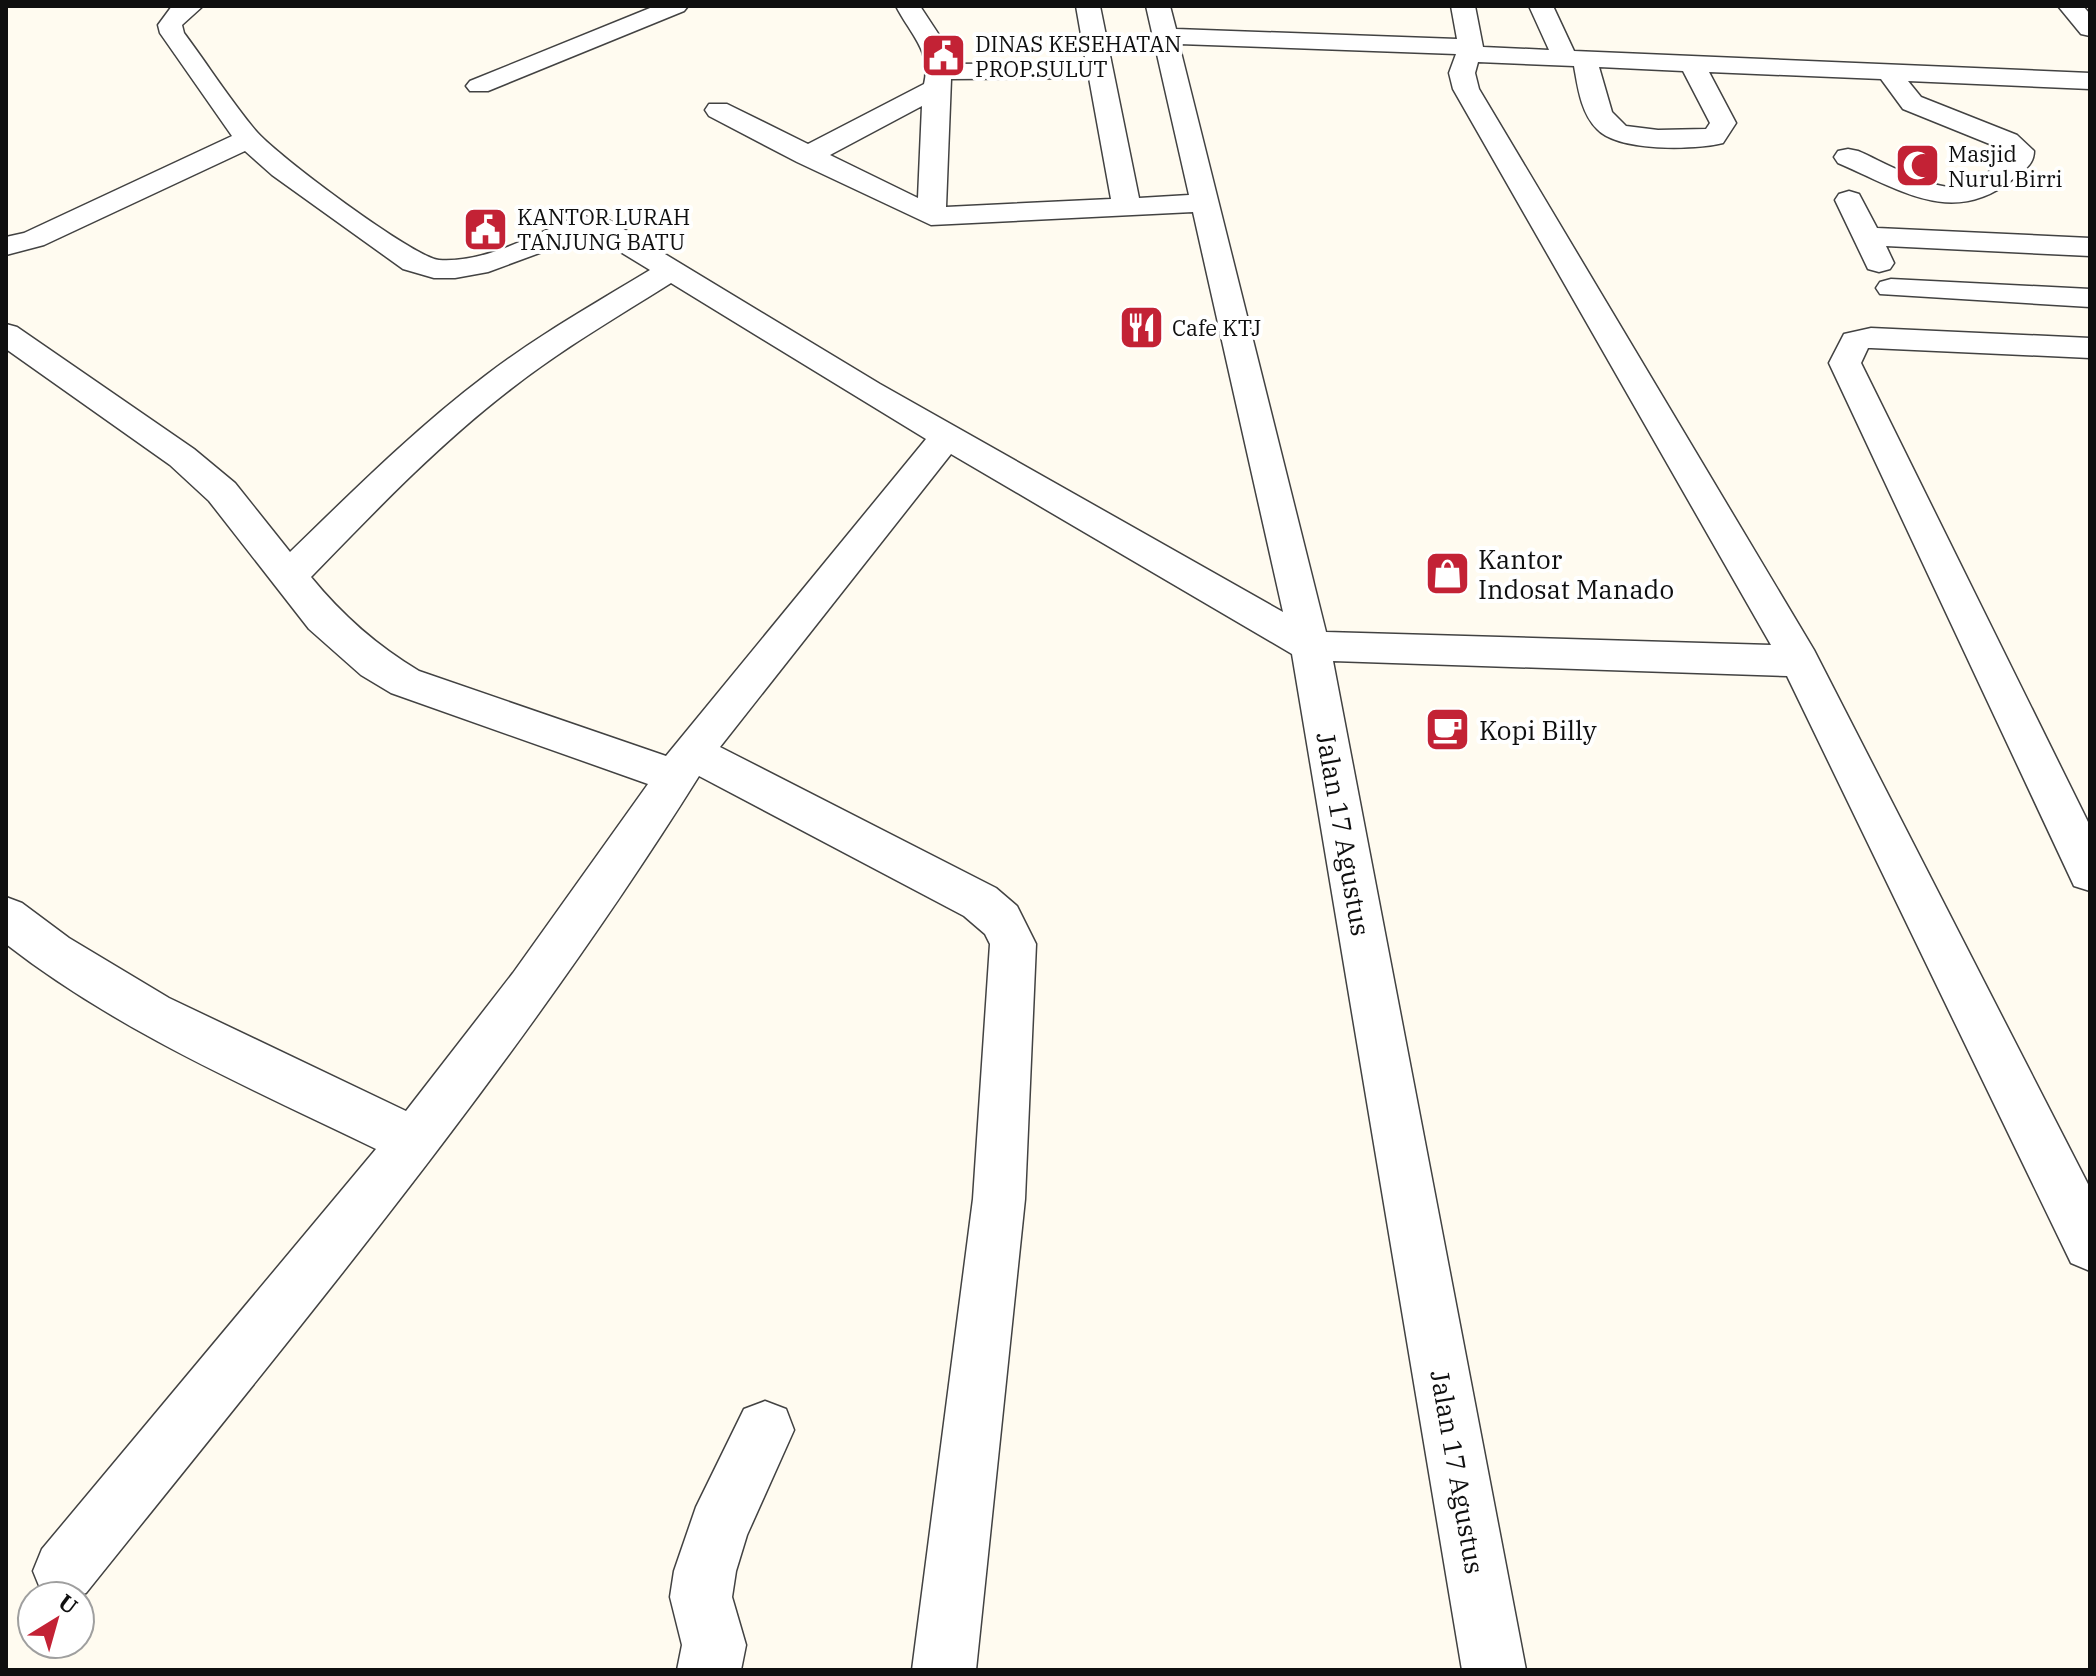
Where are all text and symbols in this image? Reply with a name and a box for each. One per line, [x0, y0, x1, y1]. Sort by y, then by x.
place label: DINAS KESEHATAN PROP.SULUT [975, 29, 1181, 83]
public building icon: DINAS KESEHATAN PROP.SULUT [920, 32, 968, 80]
place label: Masjid Nurul Birri [1948, 139, 2062, 193]
mosque icon: Masjid Nurul Birri [1893, 142, 1941, 190]
place label: KANTOR LURAH TANJUNG BATU [517, 202, 690, 256]
public building icon: KANTOR LURAH TANJUNG BATU [462, 205, 510, 253]
restaurant icon: Cafe KTJ [1117, 303, 1165, 351]
place label: Cafe KTJ [1172, 313, 1261, 342]
place label: Kantor Indosat Manado [1478, 542, 1674, 606]
shop icon: Kantor Indosat Manado [1423, 550, 1471, 598]
cafe icon: Kopi Billy [1424, 706, 1472, 754]
place label: Kopi Billy [1479, 713, 1597, 747]
street label: Jalan 17 Agustus [1309, 729, 1379, 939]
street label: Jalan 17 Agustus [1423, 1367, 1493, 1577]
north arrow [16, 1580, 96, 1660]
text: U [53, 1587, 84, 1620]

